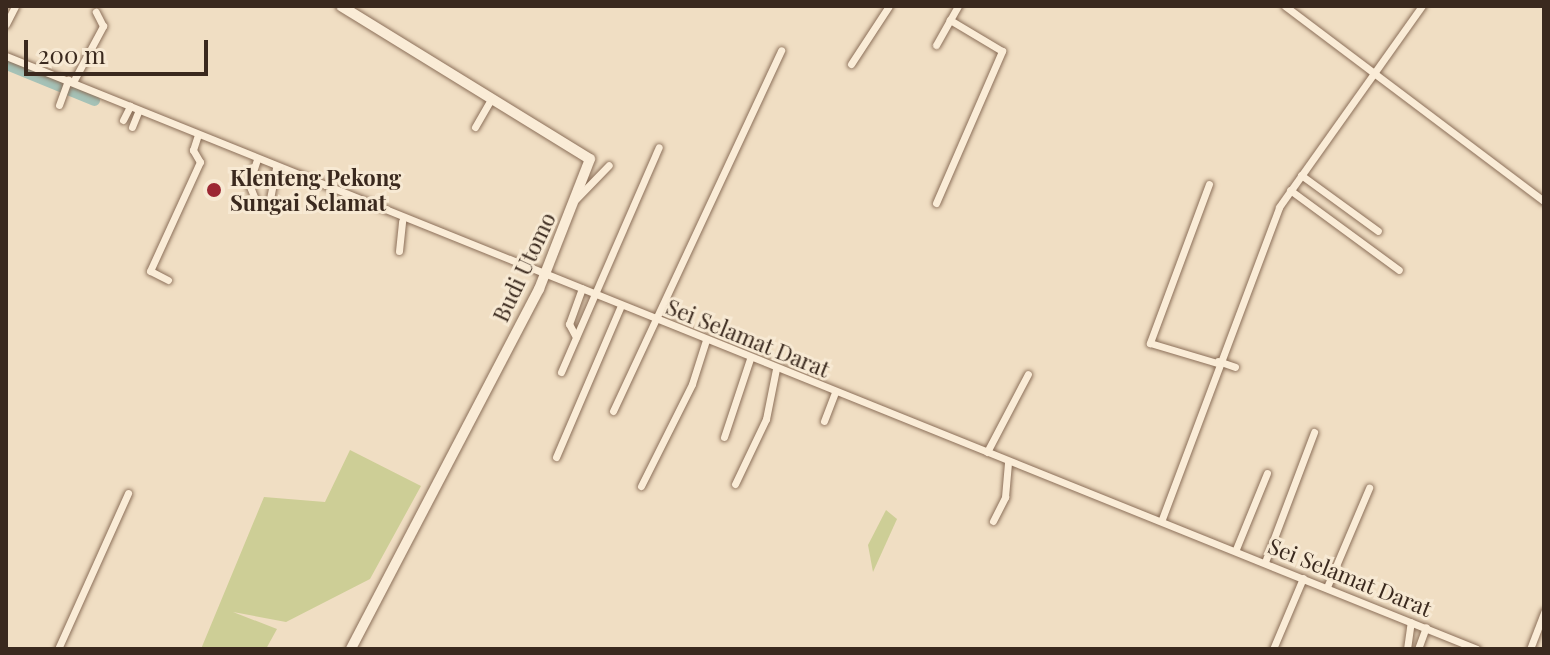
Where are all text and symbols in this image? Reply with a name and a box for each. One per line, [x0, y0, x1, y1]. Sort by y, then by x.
scale bar [28, 24, 212, 74]
text: 200 m [38, 38, 106, 70]
place label: Klenteng Pekong Sungai Selamat [230, 164, 401, 216]
marker: Klenteng Pekong Sungai Selamat [205, 181, 223, 199]
street label: Budi Utomo [487, 208, 561, 326]
street label: Sei Selamat Darat [662, 293, 834, 383]
street label: Sei Selamat Darat [1264, 532, 1436, 622]

